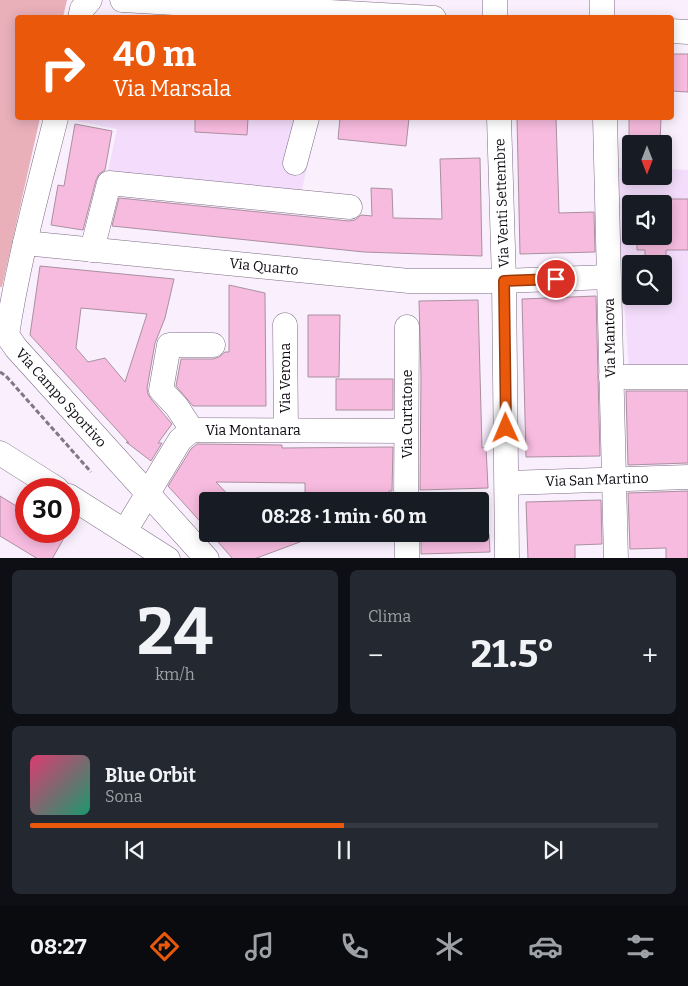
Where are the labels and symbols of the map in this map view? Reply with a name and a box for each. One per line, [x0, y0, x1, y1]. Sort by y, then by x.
north arrow [622, 135, 672, 185]
street label: Via Venti Settembre [491, 138, 513, 268]
street label: Via Quarto [229, 255, 299, 279]
pin [535, 258, 577, 300]
street label: Via Mantova [601, 298, 619, 378]
street label: Via Verona [277, 343, 294, 413]
street label: Via Campo Sportivo [12, 345, 110, 451]
street label: Via Curtatone [399, 369, 416, 459]
position arrow [479, 401, 531, 453]
street label: Via Montanara [205, 422, 301, 439]
street label: Via San Martino [545, 470, 649, 490]
speed limit sign: 30 [15, 478, 80, 543]

